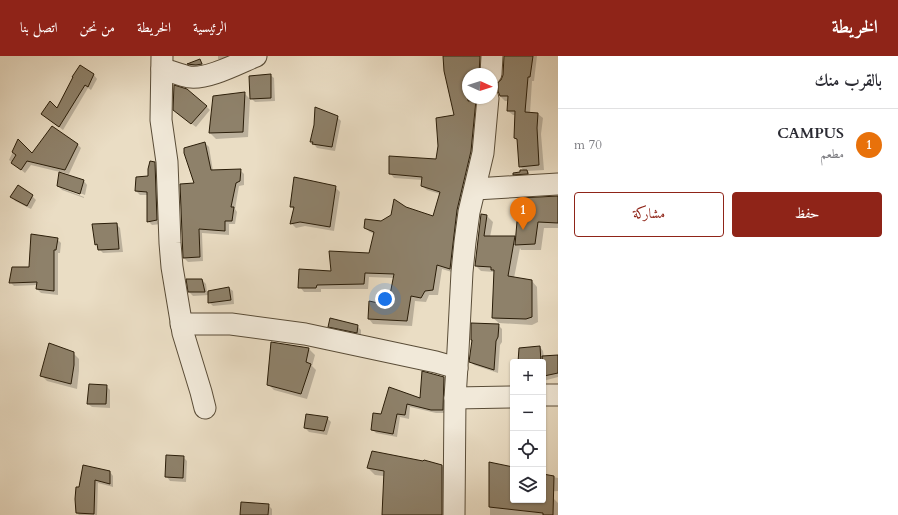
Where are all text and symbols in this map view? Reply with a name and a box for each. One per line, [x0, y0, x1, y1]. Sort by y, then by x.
text: الخريطة [832, 14, 878, 40]
text: اتصل بنا [20, 18, 58, 37]
text: من نحن [80, 18, 115, 37]
text: الخريطة [137, 18, 171, 37]
text: الرئيسية [193, 18, 227, 37]
north arrow [462, 68, 498, 104]
text: بالقرب منك [815, 69, 882, 92]
text: CAMPUS [777, 123, 844, 143]
text: 70 m [574, 136, 602, 154]
text: 1 [866, 136, 872, 154]
text: مطعم [820, 145, 844, 163]
button: مشاركة [574, 192, 724, 237]
button: حفظ [732, 192, 882, 237]
pin: 1 [510, 197, 536, 230]
your location [375, 289, 395, 309]
map controls [510, 359, 546, 503]
button: + [510, 359, 546, 395]
button: − [510, 395, 546, 431]
button: locate [510, 431, 546, 467]
button: layers [510, 467, 546, 503]

